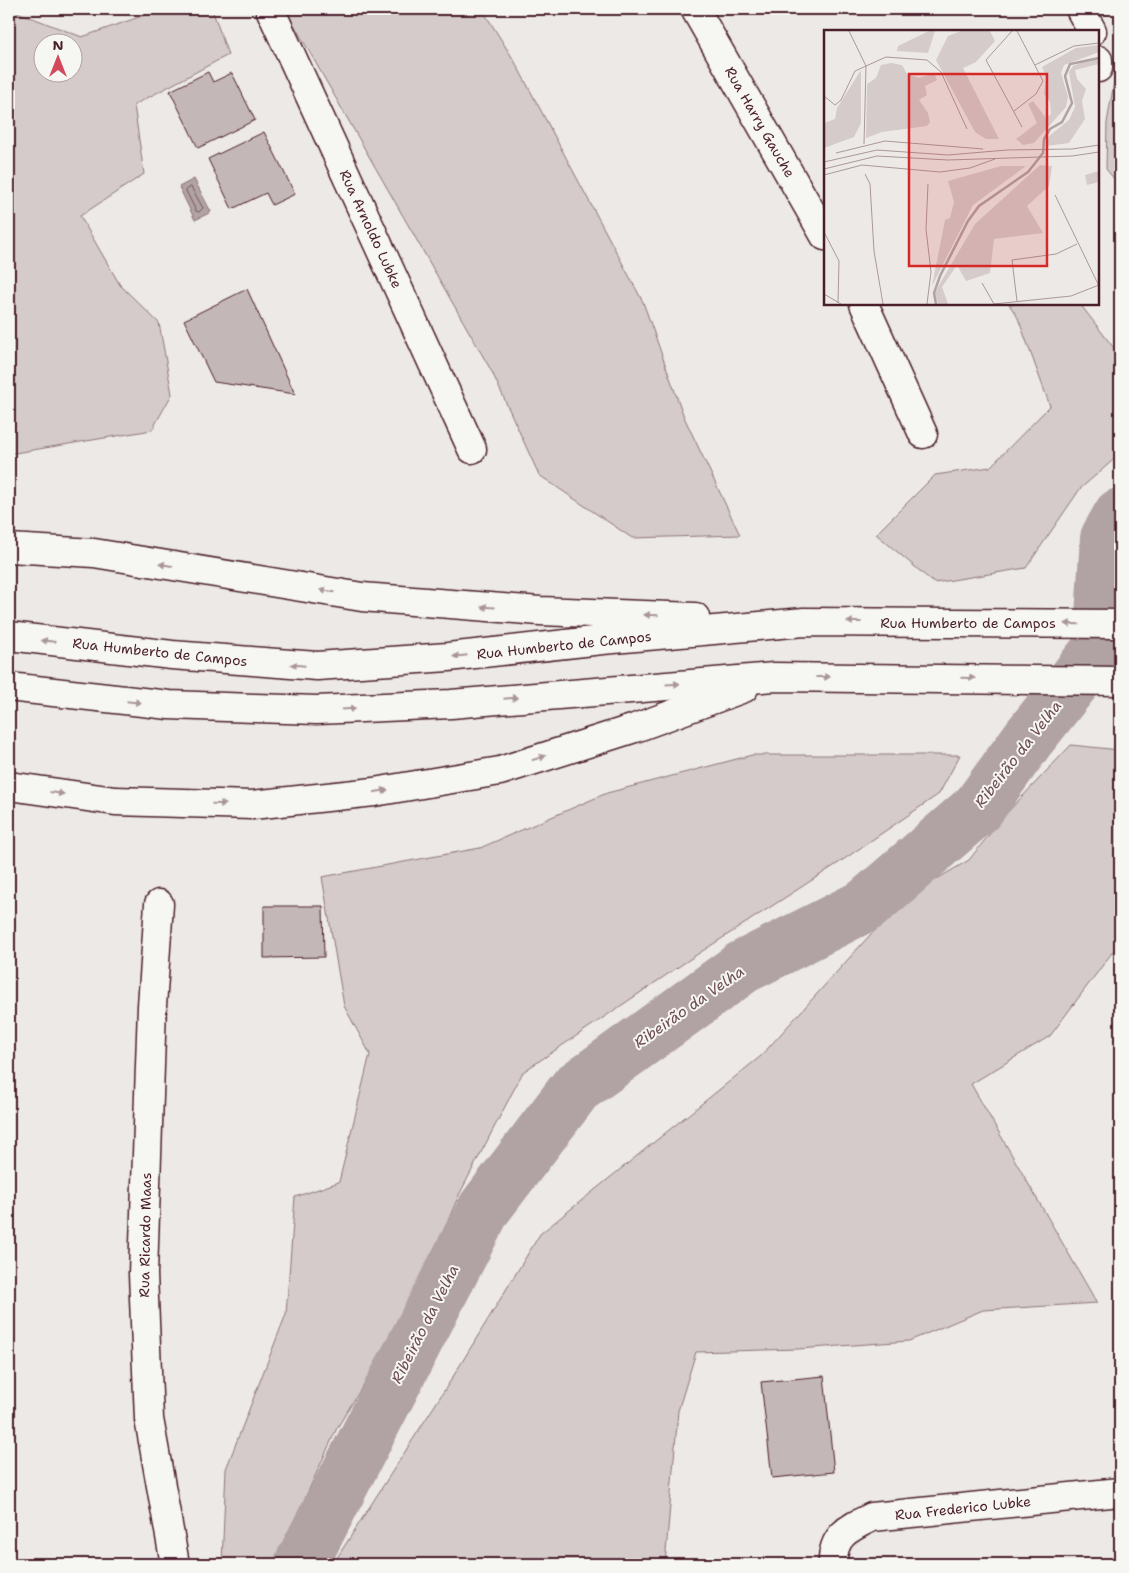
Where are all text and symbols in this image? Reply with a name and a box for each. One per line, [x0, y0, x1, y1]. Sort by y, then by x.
inset map [824, 30, 1099, 305]
north arrow [32, 32, 82, 82]
text: N [52, 36, 64, 54]
street label: Rua Harry Gauche [721, 63, 799, 181]
street label: Rua Arnoldo Lubke [336, 167, 406, 291]
one-way arrow [158, 561, 174, 569]
one-way arrow [318, 587, 334, 595]
one-way arrow [480, 602, 496, 610]
one-way arrow [642, 611, 658, 619]
street label: Rua Humberto de Campos [880, 614, 1056, 632]
one-way arrow [846, 618, 862, 626]
one-way arrow [1063, 620, 1079, 628]
street label: Rua Humberto de Campos [476, 627, 652, 663]
street label: Rua Humberto de Campos [72, 634, 248, 670]
one-way arrow [39, 637, 55, 645]
one-way arrow [451, 652, 467, 660]
one-way arrow [289, 660, 305, 668]
one-way arrow [815, 673, 831, 681]
one-way arrow [960, 675, 976, 683]
one-way arrow [665, 680, 681, 688]
one-way arrow [503, 694, 519, 702]
water label: Ribeirão da Velha [970, 696, 1066, 812]
one-way arrow [126, 698, 142, 706]
one-way arrow [341, 704, 357, 712]
one-way arrow [532, 754, 547, 761]
one-way arrow [373, 786, 389, 794]
one-way arrow [49, 789, 65, 797]
one-way arrow [211, 801, 227, 809]
water label: Ribeirão da Velha [630, 961, 748, 1053]
street label: Rua Ricardo Maas [135, 1172, 155, 1298]
water label: Ribeirão da Velha [386, 1261, 464, 1387]
street label: Rua Frederico Lubke [894, 1492, 1032, 1524]

